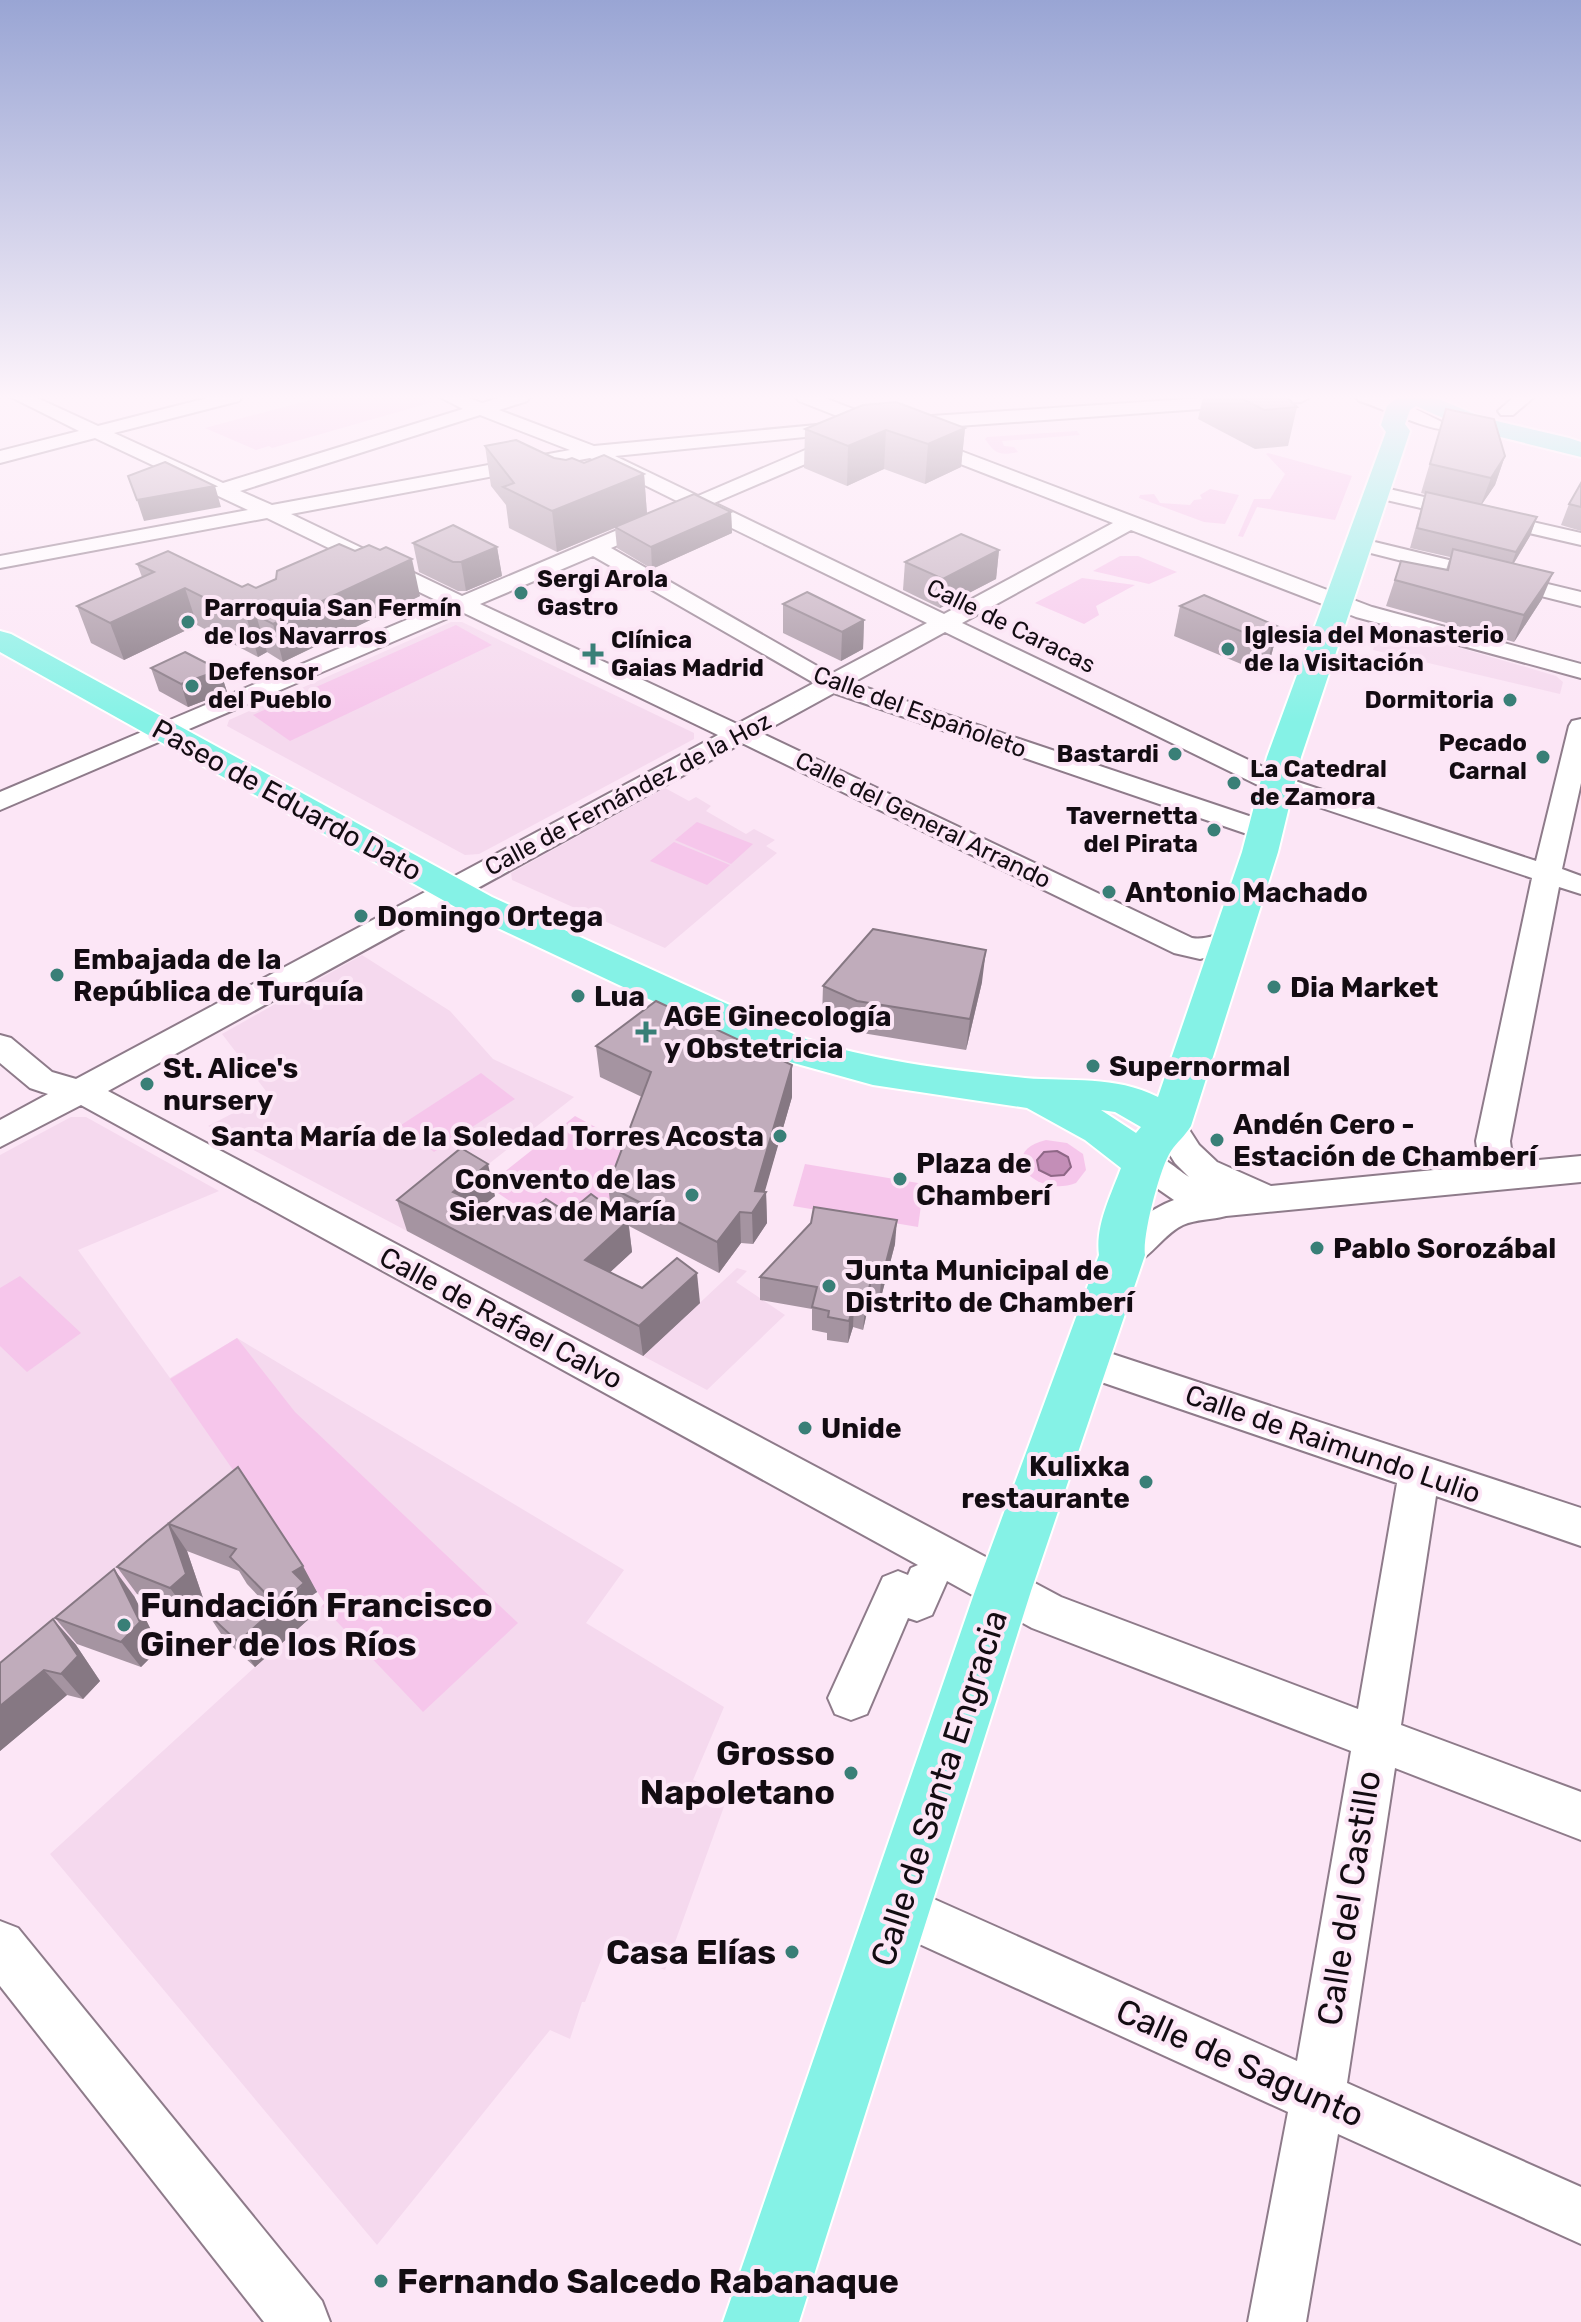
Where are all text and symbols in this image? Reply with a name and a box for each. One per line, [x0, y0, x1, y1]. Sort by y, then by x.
place label: Sergi Arola Gastro [537, 565, 668, 621]
street label: Calle de Caracas [922, 573, 1100, 679]
marker: Sergi Arola Gastro [512, 584, 530, 602]
place label: Parroquia San Fermín de los Navarros [204, 594, 462, 650]
marker: Parroquia San Fermín de los Navarros [179, 613, 197, 631]
place label: Iglesia del Monasterio de la Visitación [1244, 621, 1504, 677]
place label: Clínica Gaias Madrid [611, 626, 764, 682]
marker: Iglesia del Monasterio de la Visitación [1219, 640, 1237, 658]
marker: Clínica Gaias Madrid [582, 643, 604, 665]
place label: Defensor del Pueblo [208, 658, 332, 714]
street label: Calle del Españoleto [810, 660, 1030, 764]
marker: Defensor del Pueblo [183, 677, 201, 695]
place label: Dormitoria [1365, 686, 1494, 714]
marker: Dormitoria [1501, 691, 1519, 709]
street label: Calle de Fernández de la Hoz [480, 707, 776, 881]
street label: Paseo de Eduardo Dato [147, 712, 427, 888]
place label: Pecado Carnal [1439, 729, 1527, 785]
place label: Bastardi [1057, 740, 1159, 768]
marker: Bastardi [1166, 745, 1184, 763]
street label: Calle del General Arrando [791, 746, 1055, 894]
marker: Pecado Carnal [1534, 748, 1552, 766]
place label: La Catedral de Zamora [1250, 755, 1387, 811]
marker: La Catedral de Zamora [1225, 774, 1243, 792]
place label: Tavernetta del Pirata [1066, 802, 1198, 858]
marker: Tavernetta del Pirata [1205, 821, 1223, 839]
place label: Antonio Machado [1125, 876, 1368, 909]
marker: Antonio Machado [1100, 883, 1118, 901]
place label: Domingo Ortega [377, 900, 603, 933]
marker: Domingo Ortega [352, 907, 370, 925]
place label: Embajada de la República de Turquía [73, 943, 364, 1008]
marker: Embajada de la República de Turquía [48, 966, 66, 984]
place label: Dia Market [1290, 971, 1438, 1004]
marker: Dia Market [1265, 978, 1283, 996]
place label: Lua [594, 980, 645, 1013]
marker: Lua [569, 987, 587, 1005]
place label: AGE Ginecología y Obstetricia [664, 1000, 891, 1065]
marker: AGE Ginecología y Obstetricia [635, 1021, 657, 1043]
place label: Supernormal [1109, 1050, 1291, 1083]
place label: St. Alice's nursery [163, 1052, 298, 1117]
marker: Supernormal [1084, 1057, 1102, 1075]
marker: St. Alice's nursery [138, 1075, 156, 1093]
place label: Andén Cero - Estación de Chamberí [1233, 1108, 1539, 1173]
place label: Santa María de la Soledad Torres Acosta [211, 1120, 764, 1153]
marker: Santa María de la Soledad Torres Acosta [771, 1127, 789, 1145]
marker: Andén Cero - Estación de Chamberí [1208, 1131, 1226, 1149]
place label: Plaza de Chamberí [916, 1147, 1053, 1212]
place label: Convento de las Siervas de María [449, 1163, 676, 1228]
marker: Plaza de Chamberí [891, 1170, 909, 1188]
marker: Convento de las Siervas de María [683, 1186, 701, 1204]
place label: Pablo Sorozábal [1333, 1232, 1556, 1265]
marker: Pablo Sorozábal [1308, 1239, 1326, 1257]
street label: Calle de Rafael Calvo [374, 1240, 628, 1396]
place label: Junta Municipal de Distrito de Chamberí [845, 1254, 1136, 1319]
marker: Junta Municipal de Distrito de Chamberí [820, 1277, 838, 1295]
street label: Calle de Raimundo Lulio [1181, 1378, 1485, 1510]
place label: Unide [821, 1412, 902, 1445]
marker: Unide [796, 1419, 814, 1437]
place label: Kulixka restaurante [961, 1450, 1130, 1515]
marker: Kulixka restaurante [1137, 1473, 1155, 1491]
place label: Fundación Francisco Giner de los Ríos [140, 1585, 493, 1665]
street label: Calle de Santa Engracia [862, 1605, 1016, 1971]
marker: Fundación Francisco Giner de los Ríos [115, 1616, 133, 1634]
place label: Grosso Napoletano [640, 1733, 835, 1813]
marker: Grosso Napoletano [842, 1764, 860, 1782]
street label: Calle del Castillo [1309, 1768, 1389, 2028]
place label: Casa Elías [606, 1932, 776, 1973]
marker: Casa Elías [783, 1943, 801, 1961]
street label: Calle de Sagunto [1110, 1990, 1370, 2136]
place label: Fernando Salcedo Rabanaque [397, 2261, 899, 2302]
marker: Fernando Salcedo Rabanaque [372, 2272, 390, 2290]

